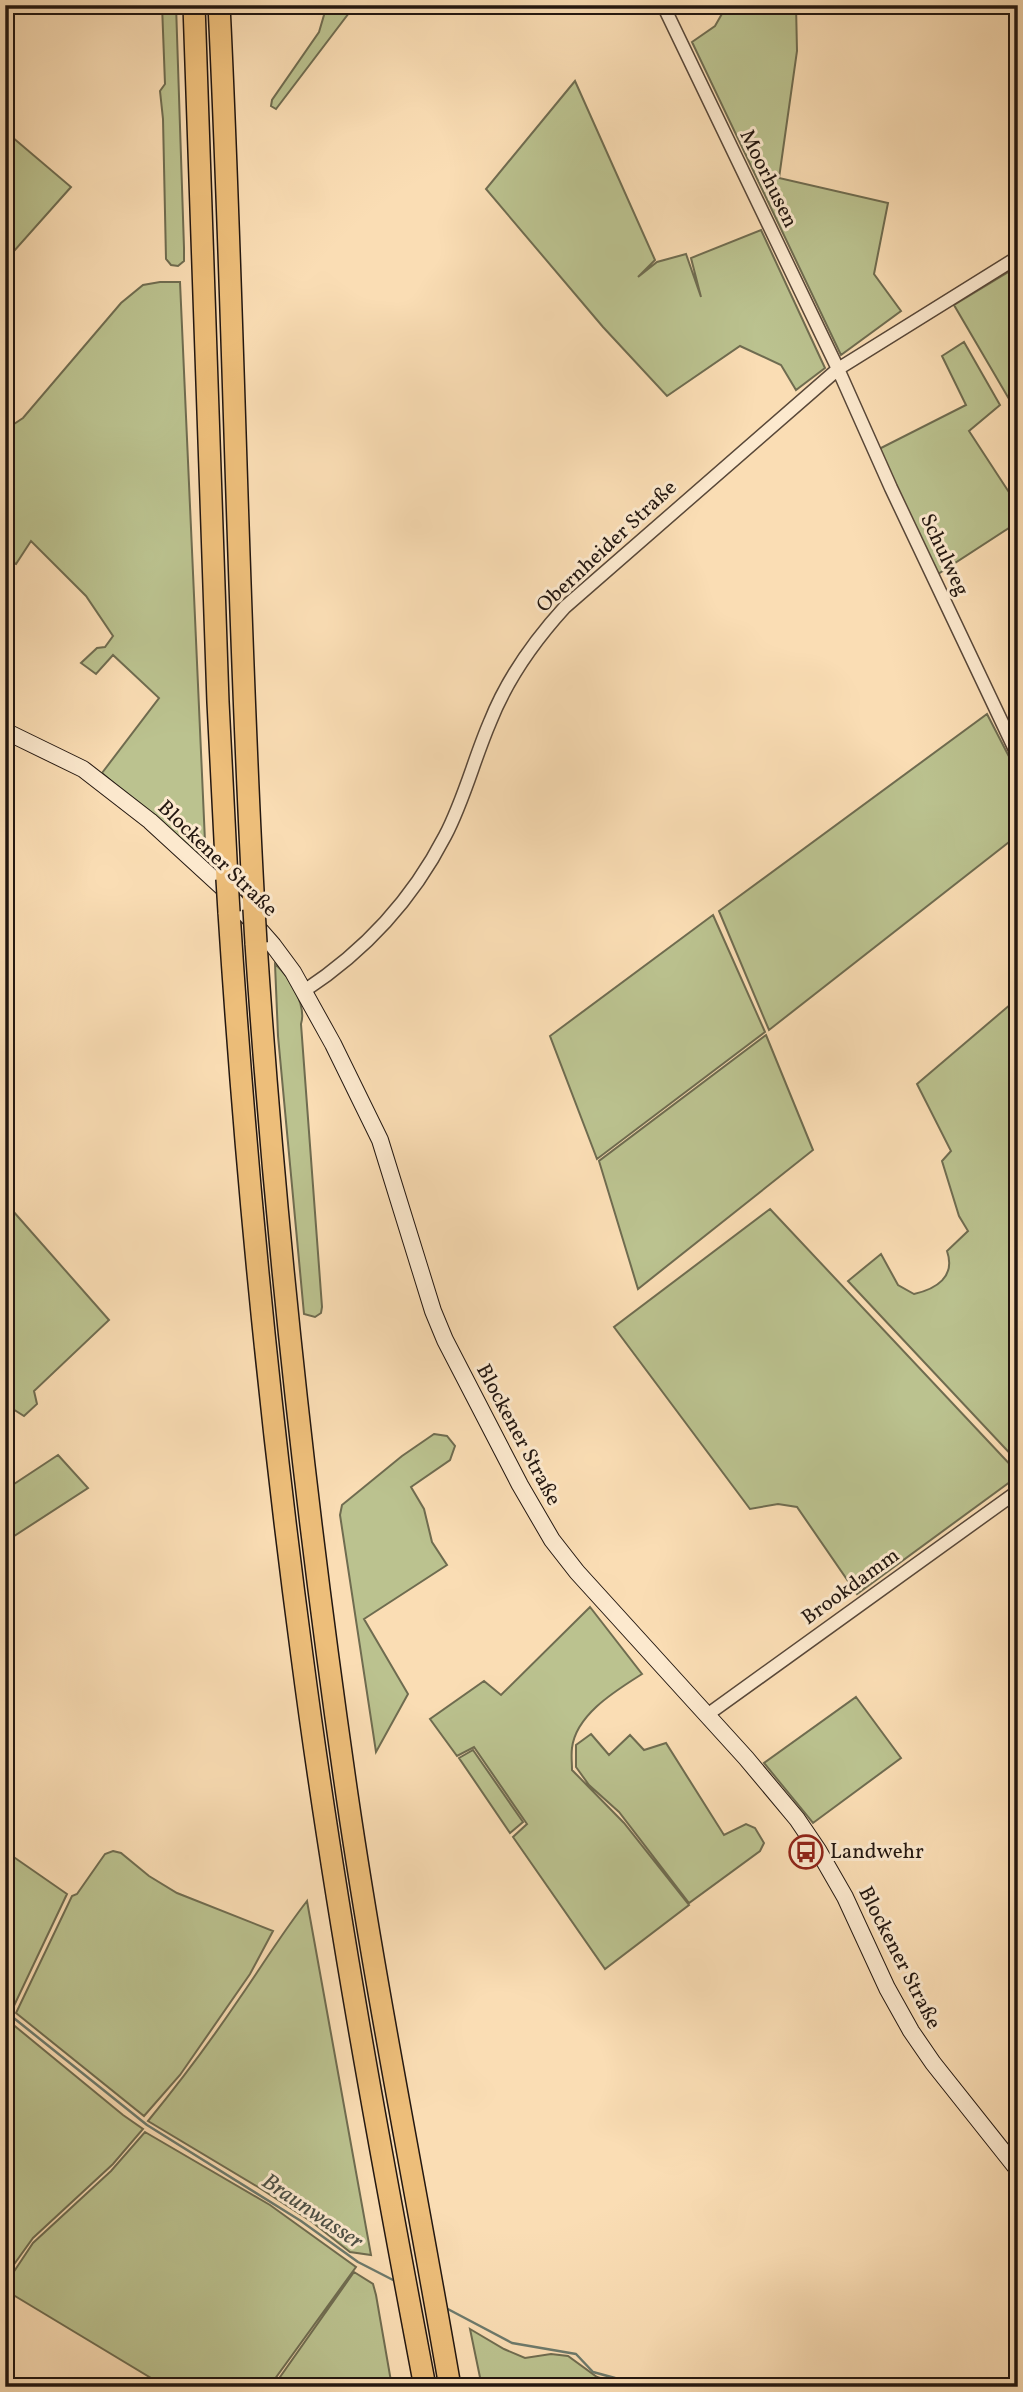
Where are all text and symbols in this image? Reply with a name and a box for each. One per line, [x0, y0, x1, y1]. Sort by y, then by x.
street label: Moorhusen [732, 125, 804, 233]
street label: Obernheider Straße [530, 474, 684, 620]
street label: Schulweg [912, 509, 976, 601]
street label: Blockener Straße [151, 794, 283, 924]
street label: Blockener Straße [468, 1359, 568, 1511]
street label: Brookdamm [796, 1542, 906, 1632]
bus stop icon: Landwehr [787, 1833, 825, 1871]
place label: Landwehr [830, 1838, 924, 1867]
street label: Blockener Straße [851, 1882, 948, 2034]
water label: Braunwasser [255, 2166, 369, 2258]

